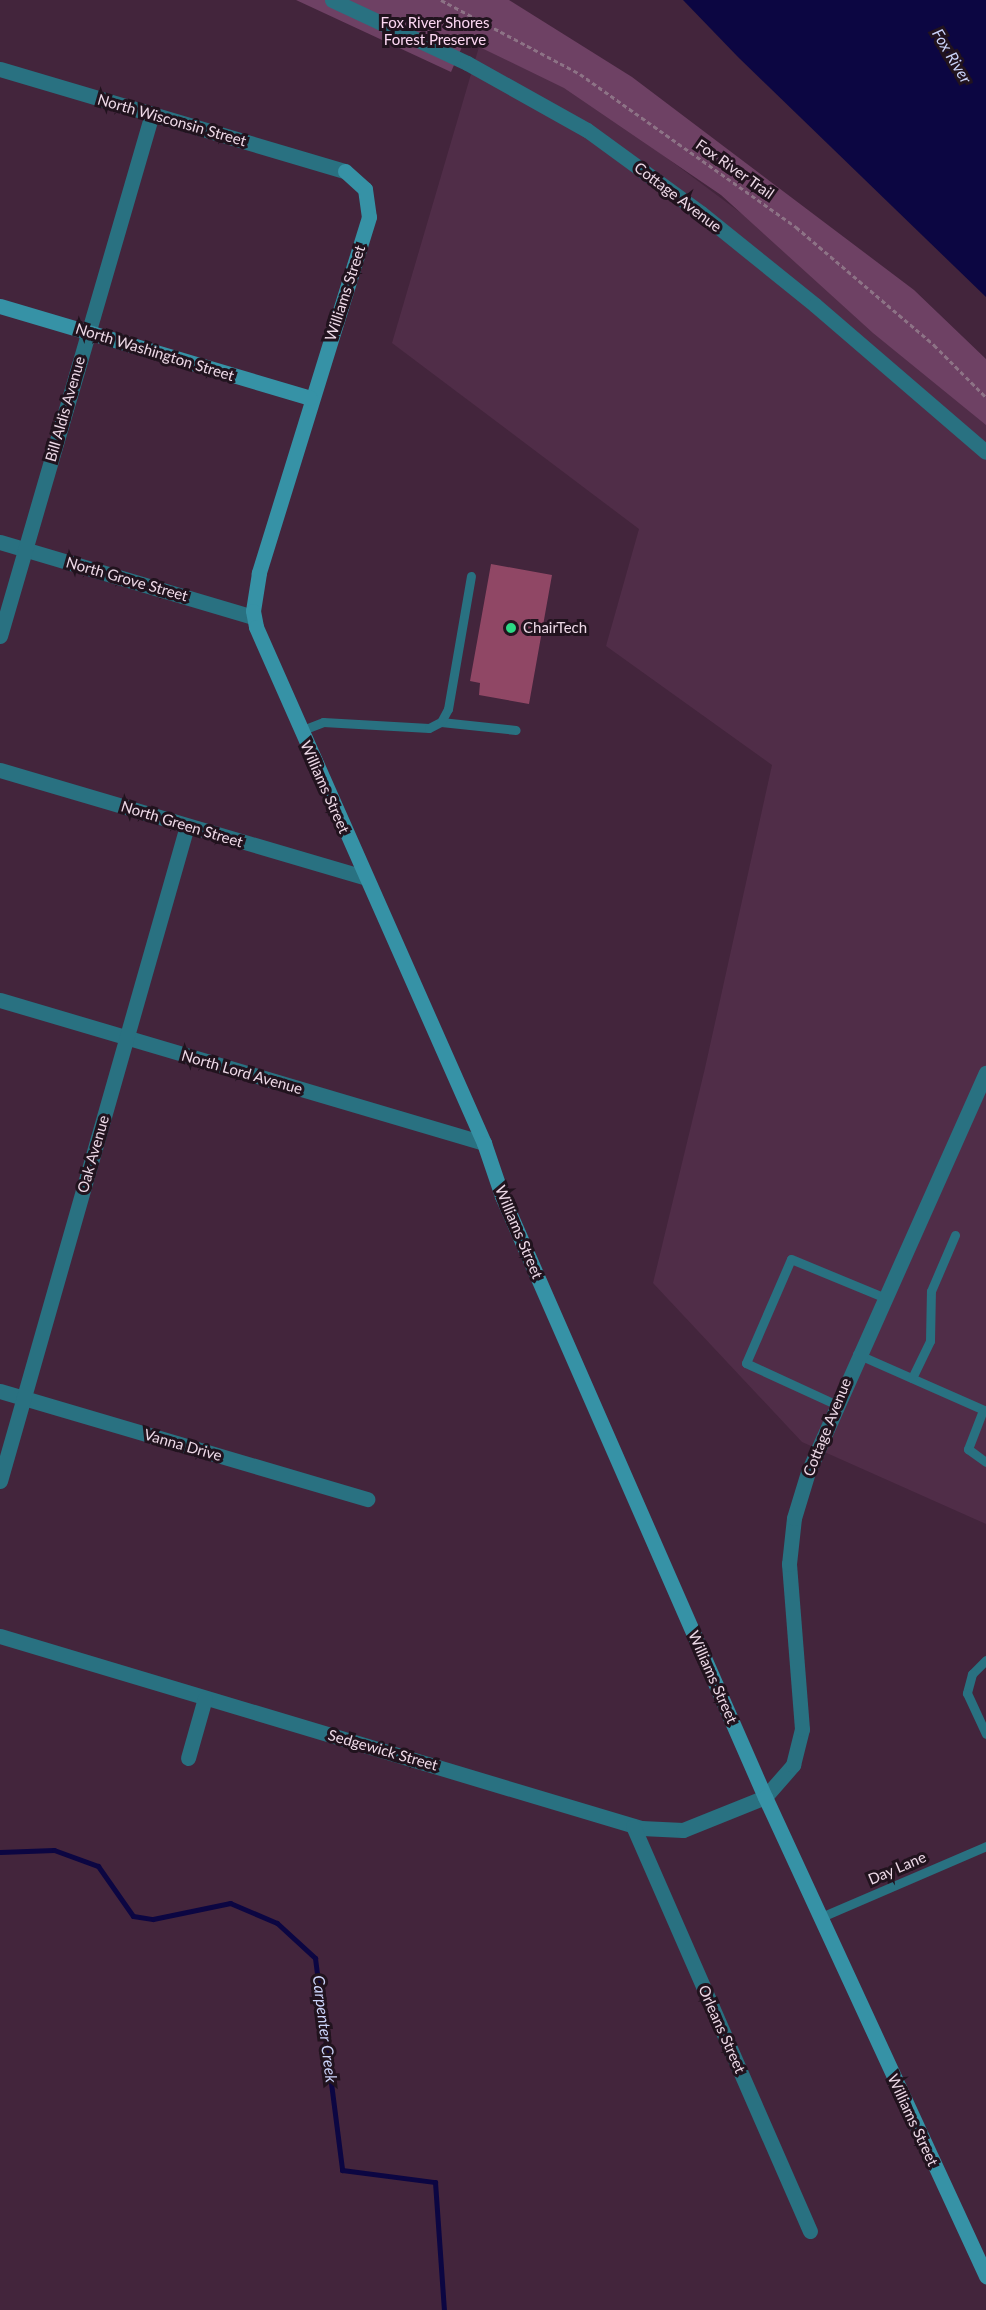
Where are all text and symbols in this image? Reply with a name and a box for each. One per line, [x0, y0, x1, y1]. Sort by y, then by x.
park label: Fox River Shores Forest Preserve [380, 13, 490, 48]
water label: Fox River [928, 25, 976, 87]
street label: North Wisconsin Street [95, 90, 249, 150]
street label: Fox River Trail [692, 135, 778, 203]
street label: Cottage Avenue [631, 158, 725, 236]
street label: Williams Street [321, 243, 369, 343]
street label: North Washington Street [73, 319, 237, 385]
street label: Bill Aldis Avenue [41, 354, 89, 464]
street label: North Grove Street [64, 553, 190, 605]
place label: ChairTech [523, 619, 587, 637]
marker: ChairTech [504, 621, 518, 635]
street label: Williams Street [297, 738, 353, 836]
street label: North Green Street [119, 797, 245, 851]
street label: North Lord Avenue [179, 1046, 305, 1098]
street label: Oak Avenue [73, 1113, 113, 1195]
street label: Williams Street [491, 1183, 547, 1281]
street label: Cottage Avenue [799, 1375, 855, 1479]
street label: Vanna Drive [142, 1425, 224, 1465]
street label: Williams Street [685, 1628, 741, 1726]
street label: Sedgewick Street [326, 1726, 440, 1774]
street label: Day Lane [865, 1848, 929, 1888]
water label: Carpenter Creek [309, 1974, 341, 2084]
street label: Orleans Street [695, 1982, 749, 2076]
street label: Williams Street [884, 2071, 942, 2169]

